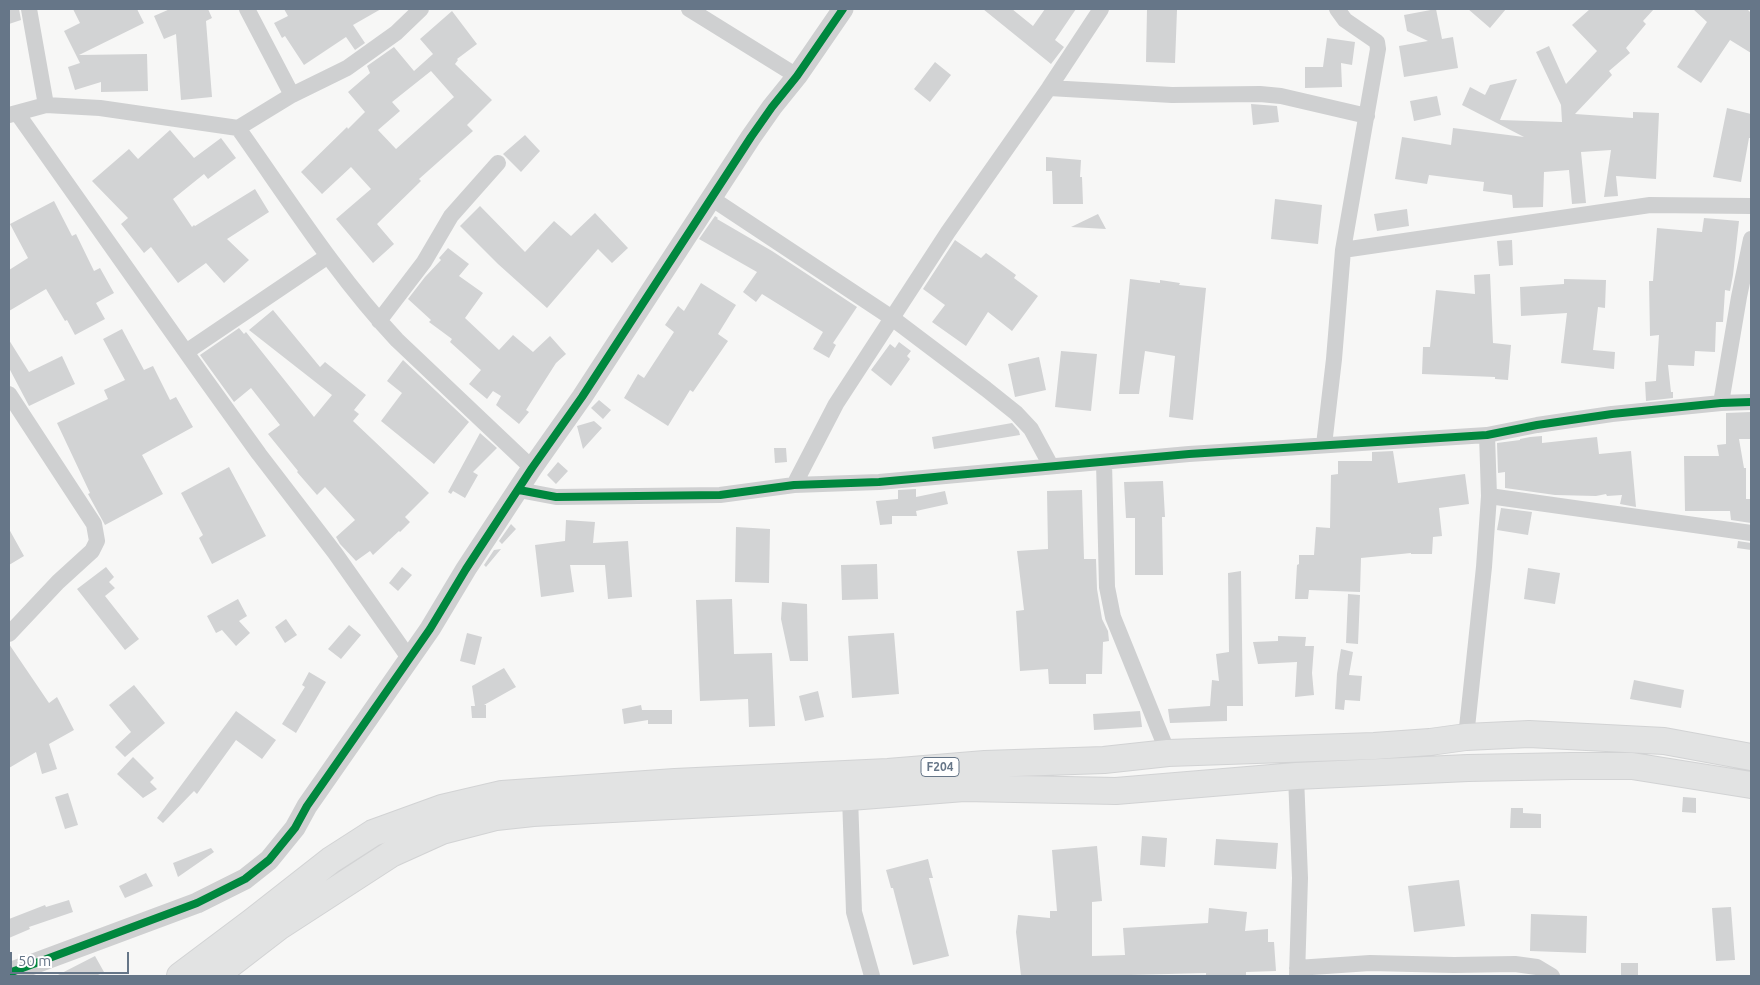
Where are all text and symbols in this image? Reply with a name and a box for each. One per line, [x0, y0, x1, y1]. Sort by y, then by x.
road number: F204 [921, 758, 959, 776]
scale bar [12, 942, 131, 974]
text: 50 m [18, 952, 51, 969]

